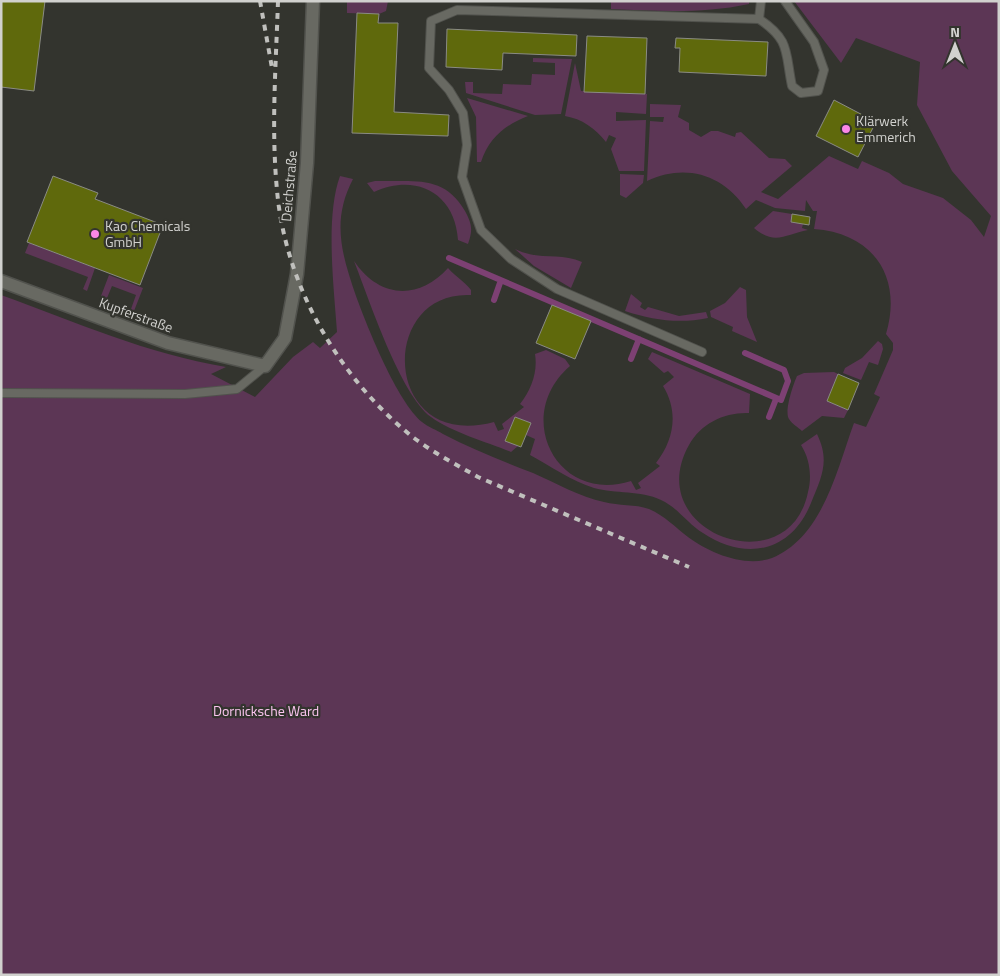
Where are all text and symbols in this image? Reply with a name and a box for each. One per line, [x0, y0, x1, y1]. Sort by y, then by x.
north arrow [930, 20, 980, 70]
text: N [950, 21, 960, 42]
place label: Klärwerk Emmerich [856, 110, 916, 147]
marker: Klärwerk Emmerich [840, 123, 852, 135]
street label: Deichstraße [275, 150, 302, 222]
place label: Kao Chemicals GmbH [105, 215, 190, 252]
marker: Kao Chemicals GmbH [89, 228, 101, 240]
street label: Kupferstraße [96, 291, 176, 338]
park label: Dornicksche Ward [213, 700, 319, 721]

